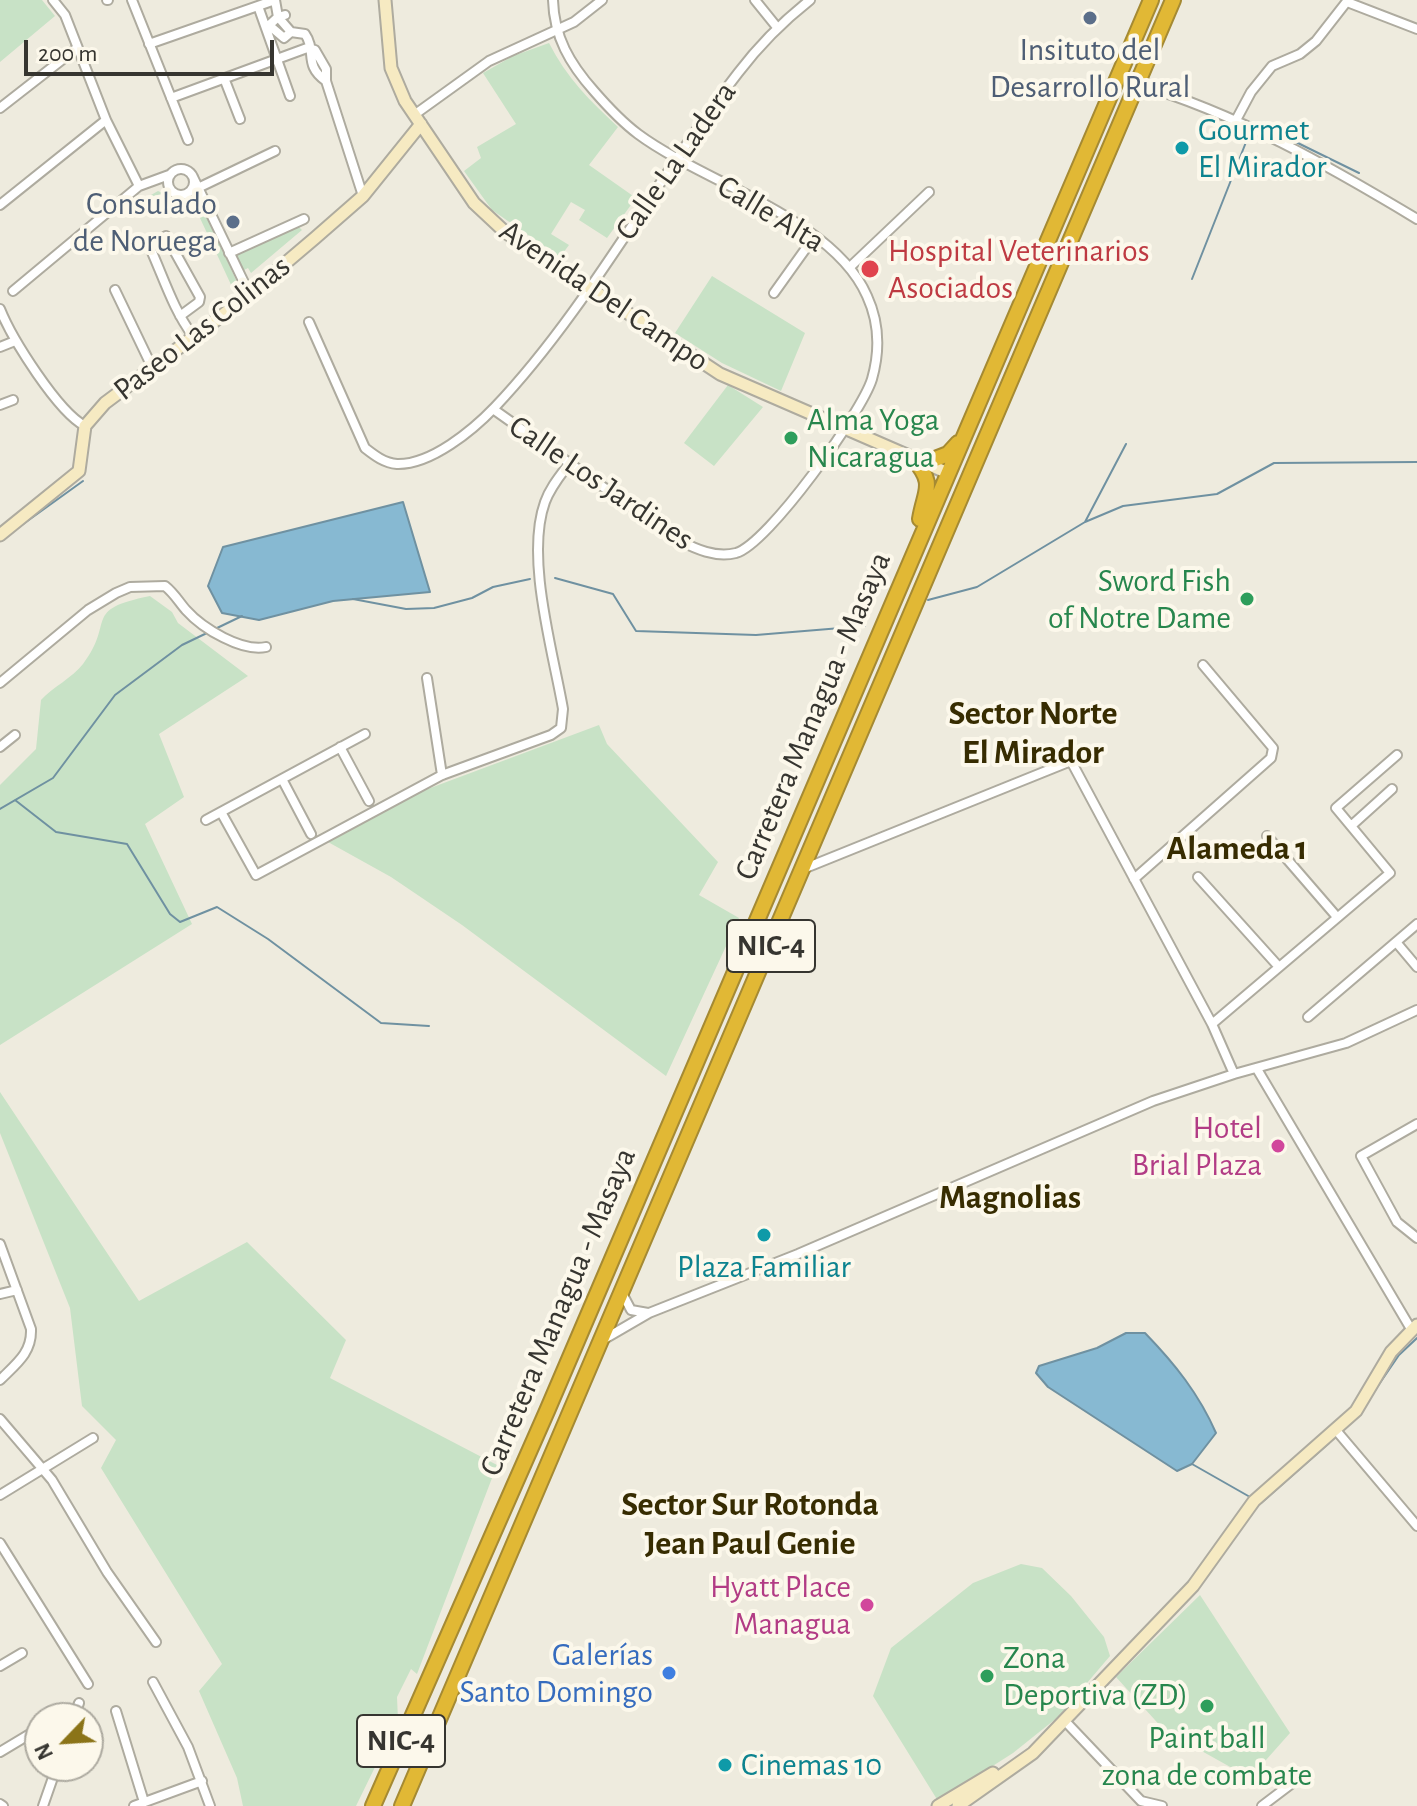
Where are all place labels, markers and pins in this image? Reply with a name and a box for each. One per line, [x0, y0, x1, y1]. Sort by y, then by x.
marker: Insituto del Desarrollo Rural [1081, 9, 1099, 27]
place label: Insituto del Desarrollo Rural [990, 31, 1190, 106]
place label: Gourmet El Mirador [1198, 111, 1327, 186]
marker: Gourmet El Mirador [1173, 139, 1191, 157]
place label: Consulado de Noruega [73, 185, 217, 260]
marker: Consulado de Noruega [224, 213, 242, 231]
place label: Hospital Veterinarios Asociados [888, 232, 1150, 307]
marker: Hospital Veterinarios Asociados [859, 258, 881, 280]
place label: Alma Yoga Nicaragua [807, 401, 940, 476]
marker: Alma Yoga Nicaragua [782, 429, 800, 447]
place label: Sword Fish of Notre Dame [1048, 562, 1231, 637]
marker: Sword Fish of Notre Dame [1238, 590, 1256, 608]
place label: Hotel Brial Plaza [1132, 1109, 1262, 1184]
marker: Hotel Brial Plaza [1269, 1137, 1287, 1155]
marker: Plaza Familiar [755, 1226, 773, 1244]
place label: Plaza Familiar [677, 1248, 851, 1286]
place label: Hyatt Place Managua [710, 1568, 851, 1643]
marker: Hyatt Place Managua [858, 1596, 876, 1614]
place label: Galerías Santo Domingo [460, 1636, 653, 1711]
place label: Zona Deportiva (ZD) [1003, 1639, 1188, 1714]
marker: Galerías Santo Domingo [660, 1664, 678, 1682]
marker: Zona Deportiva (ZD) [978, 1667, 996, 1685]
marker: Paint ball zona de combate [1198, 1697, 1216, 1715]
place label: Paint ball zona de combate [1102, 1719, 1312, 1794]
place label: Cinemas 10 [741, 1746, 882, 1784]
marker: Cinemas 10 [716, 1756, 734, 1774]

